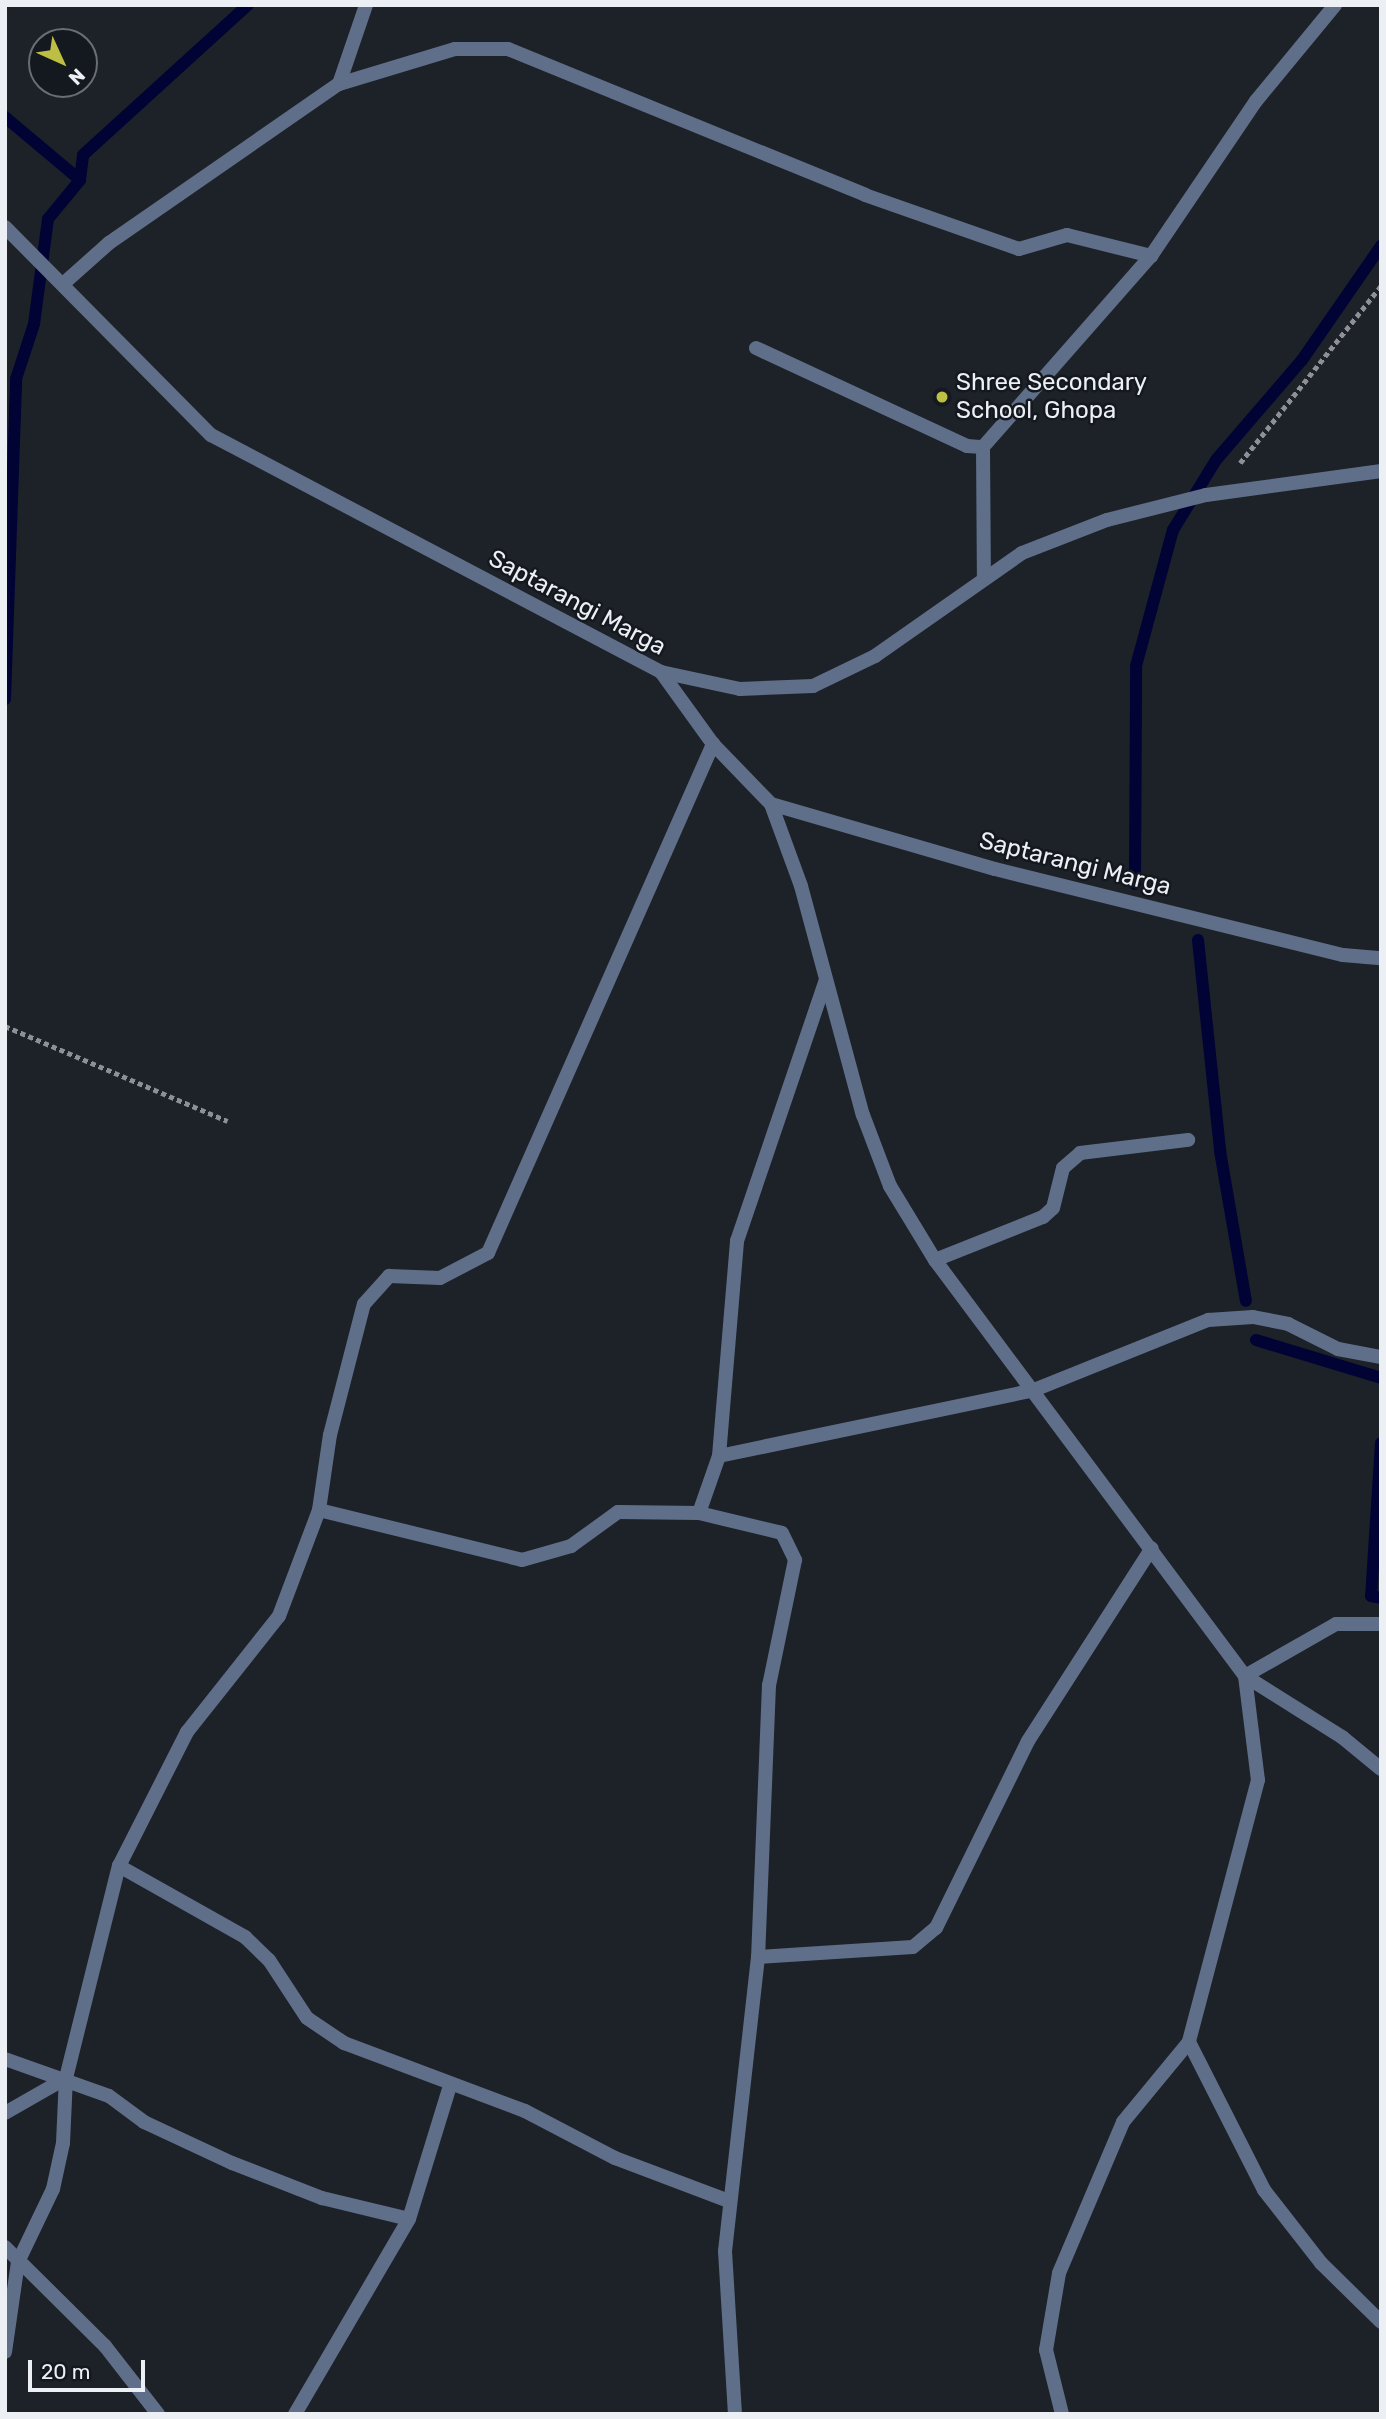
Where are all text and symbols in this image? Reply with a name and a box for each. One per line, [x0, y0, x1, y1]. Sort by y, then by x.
north arrow [28, 28, 98, 98]
text: N [64, 64, 90, 90]
place label: Shree Secondary School, Ghopa [956, 369, 1147, 425]
marker: Shree Secondary School, Ghopa [934, 389, 950, 405]
street label: Saptarangi Marga [484, 544, 670, 662]
street label: Saptarangi Marga [976, 826, 1174, 902]
scale bar [32, 2346, 149, 2390]
text: 20 m [41, 2359, 90, 2384]

